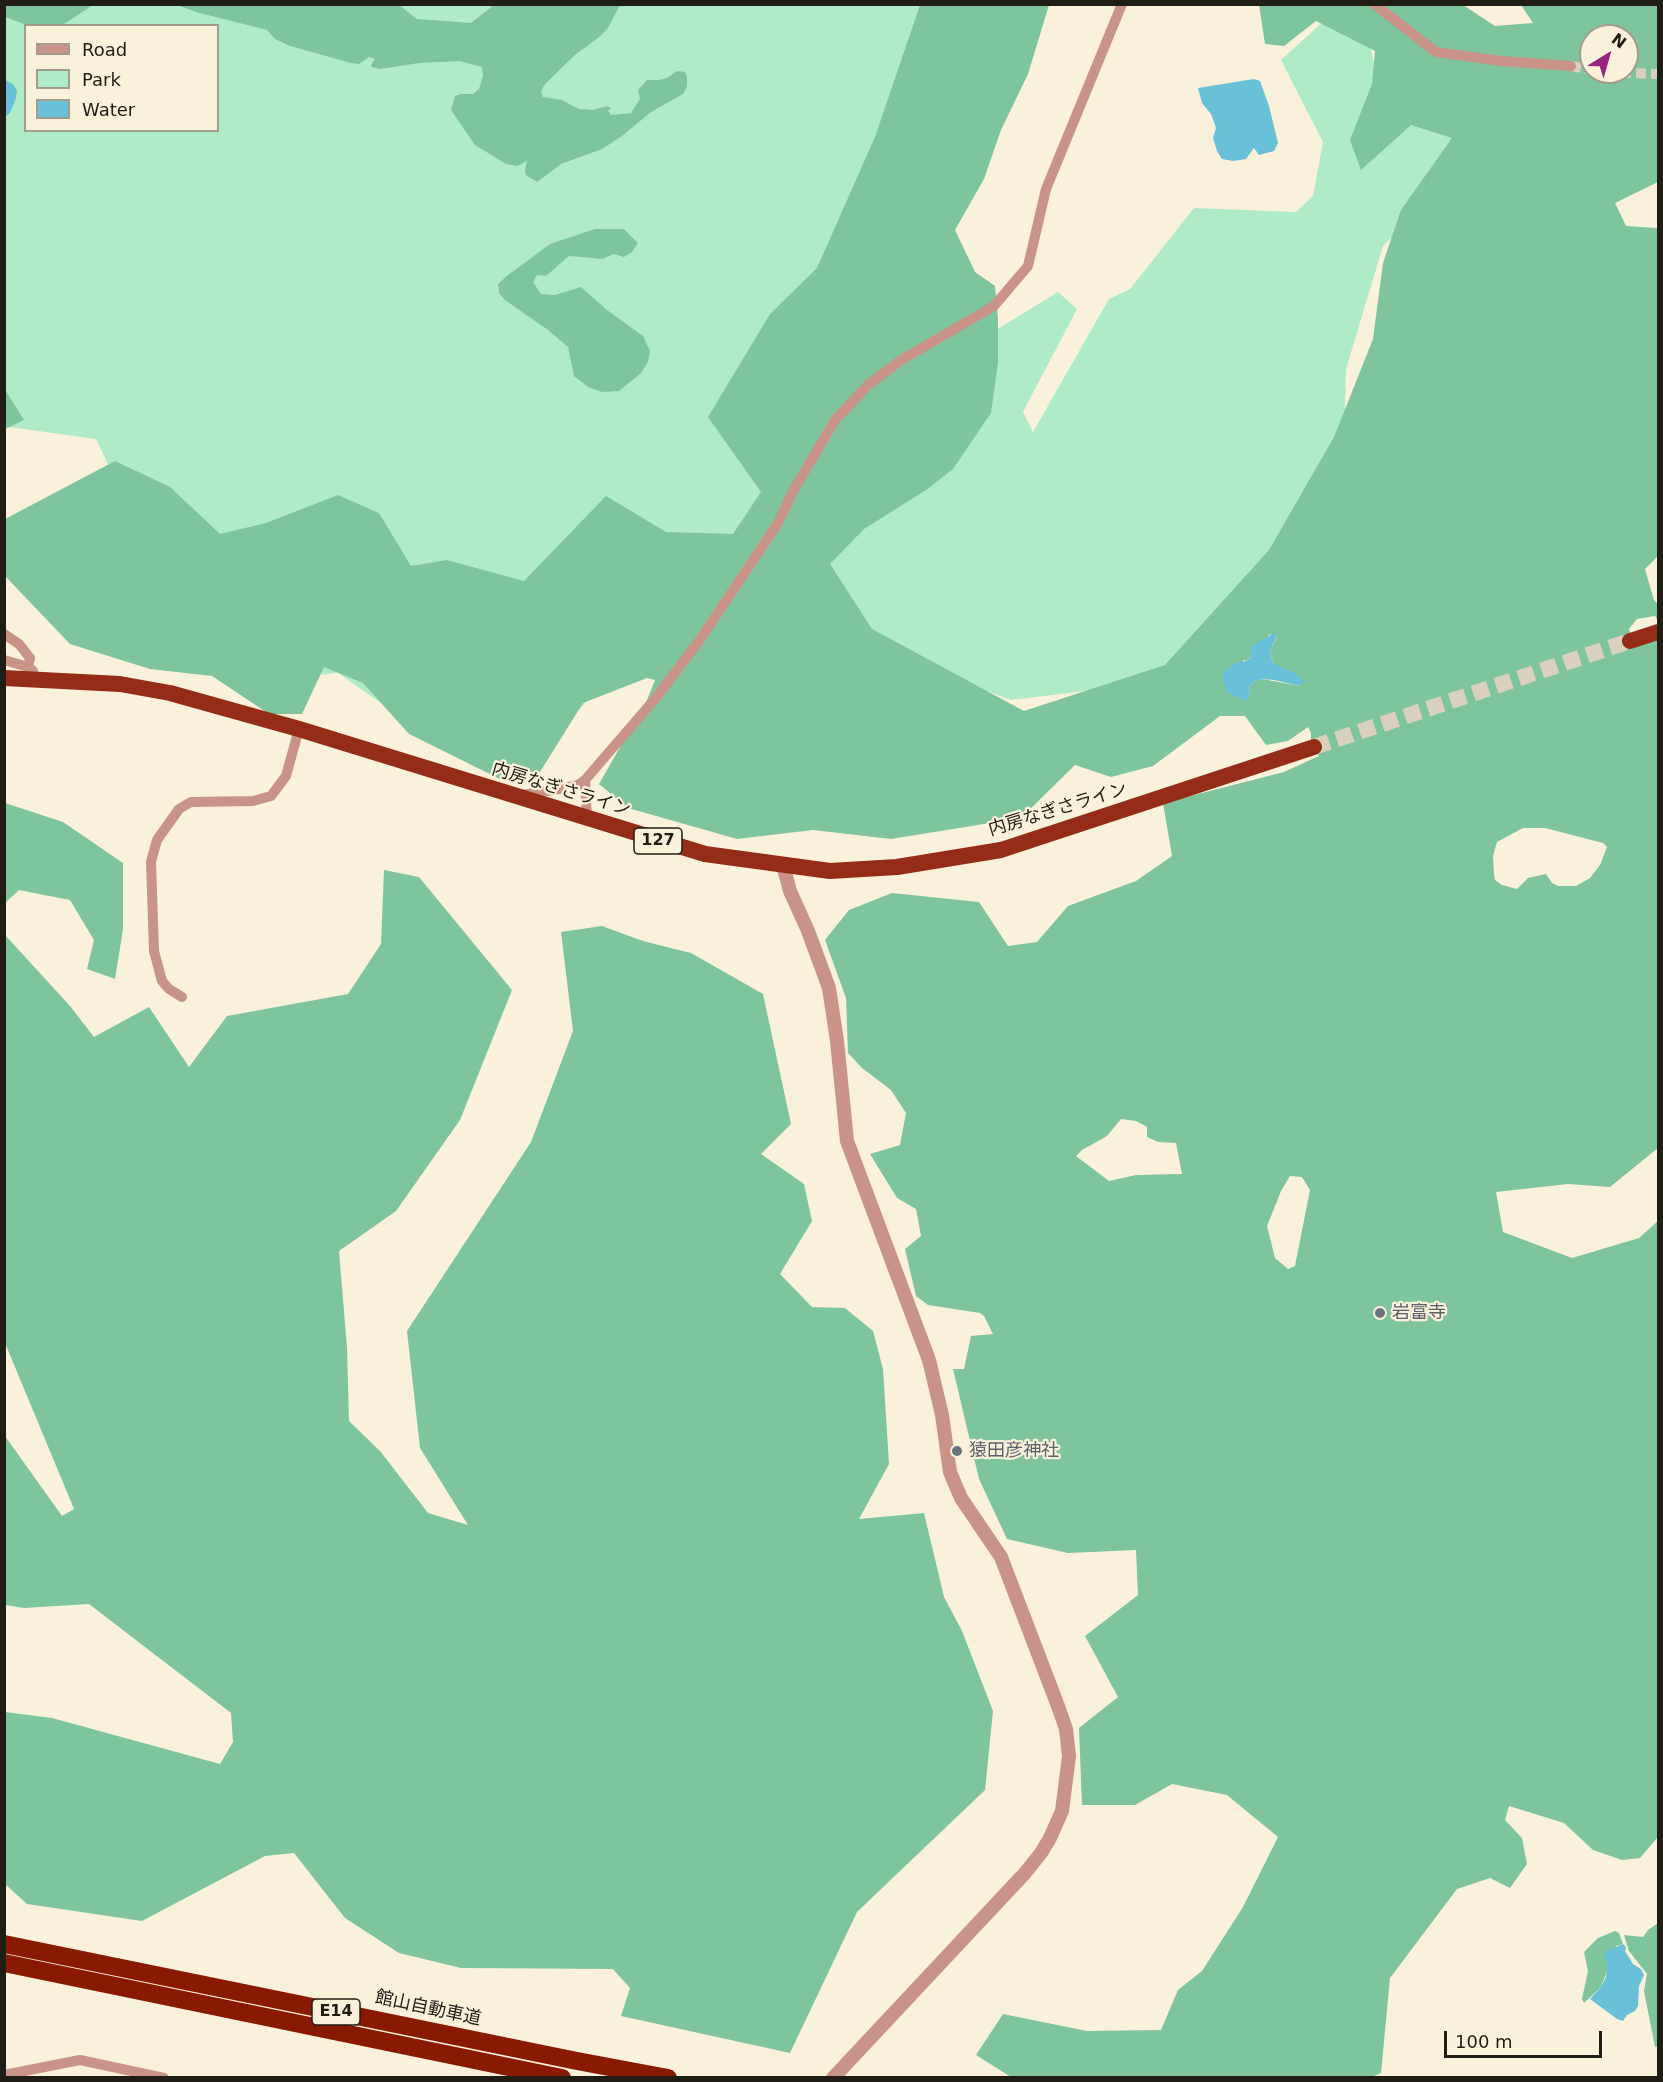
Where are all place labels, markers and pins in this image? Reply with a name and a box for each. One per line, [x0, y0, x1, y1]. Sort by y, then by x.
place label: 岩富寺 [1392, 1302, 1446, 1324]
marker: 岩富寺 [1373, 1306, 1387, 1320]
place label: 猿田彦神社 [969, 1440, 1059, 1462]
marker: 猿田彦神社 [950, 1444, 964, 1458]

